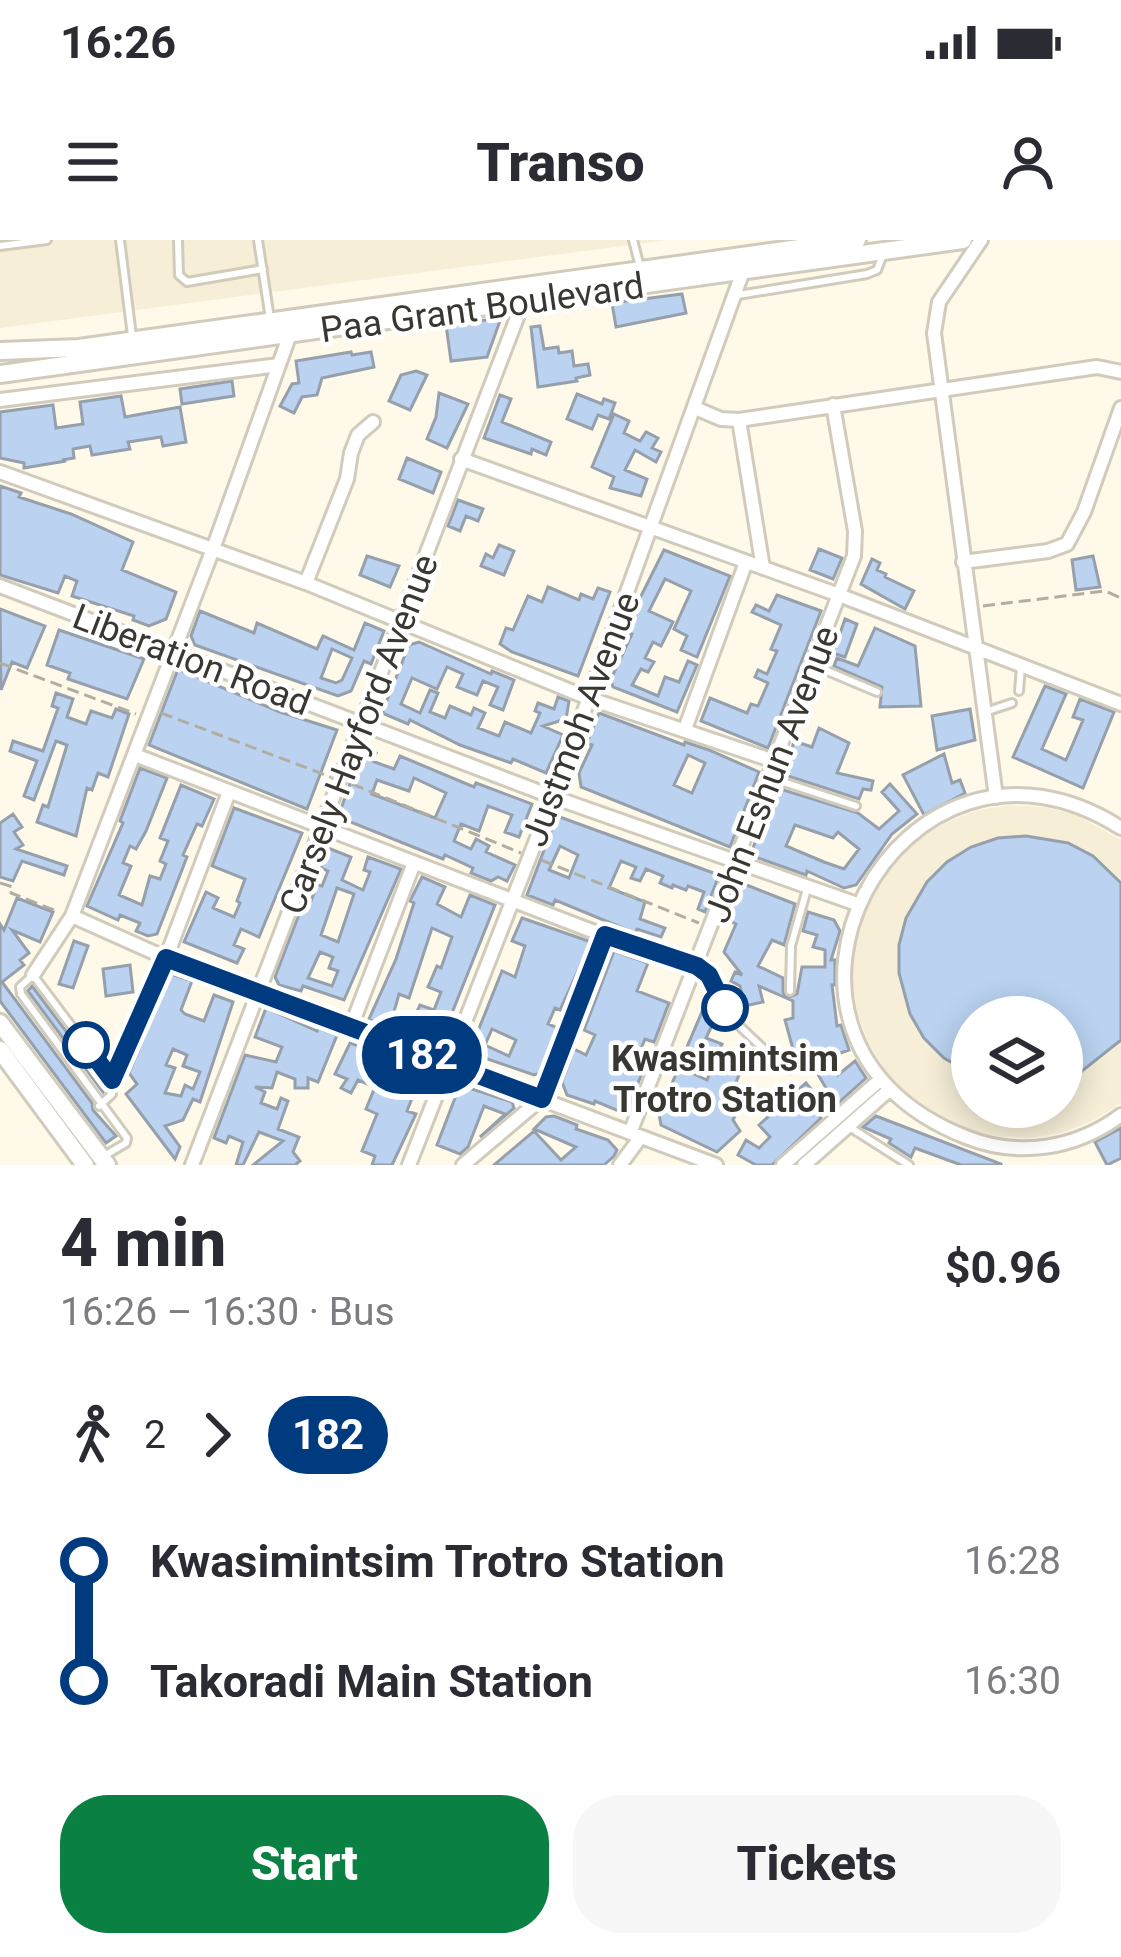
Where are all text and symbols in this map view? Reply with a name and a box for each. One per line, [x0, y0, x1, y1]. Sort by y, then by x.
text: 16:26 [60, 16, 176, 69]
icon: menu [60, 129, 126, 195]
icon: person [995, 129, 1061, 195]
text: Transo [476, 131, 645, 194]
street label: Paa Grant Boulevard [318, 264, 647, 351]
street label: Carsely Hayford Avenue [271, 549, 447, 920]
street label: Justmoh Avenue [513, 586, 649, 852]
street label: Liberation Road [67, 595, 316, 725]
street label: John Eshun Avenue [696, 620, 848, 929]
marker: Kwasimintsim Trotro Station [703, 986, 747, 1030]
map controls [951, 996, 1083, 1128]
button: layers [951, 996, 1083, 1128]
line badge: 182 [353, 1016, 491, 1094]
unlabelled marker [64, 1023, 108, 1067]
text: 182 [386, 1030, 458, 1079]
place label: Kwasimintsim Trotro Station [611, 1038, 839, 1121]
text: 4 min [60, 1205, 226, 1282]
text: $0.96 [945, 1241, 1061, 1294]
text: 16:26 – 16:30 · Bus [60, 1289, 395, 1335]
icon: walk [60, 1402, 126, 1468]
icon: forward [184, 1402, 250, 1468]
text: 182 [292, 1410, 364, 1459]
text: 2 [144, 1412, 166, 1458]
text: Kwasimintsim Trotro Station [150, 1535, 725, 1588]
text: 16:28 [964, 1538, 1061, 1584]
text: Takoradi Main Station [150, 1655, 593, 1708]
text: 16:30 [964, 1658, 1061, 1704]
button: Start [60, 1795, 549, 1933]
button: Tickets [573, 1795, 1061, 1933]

